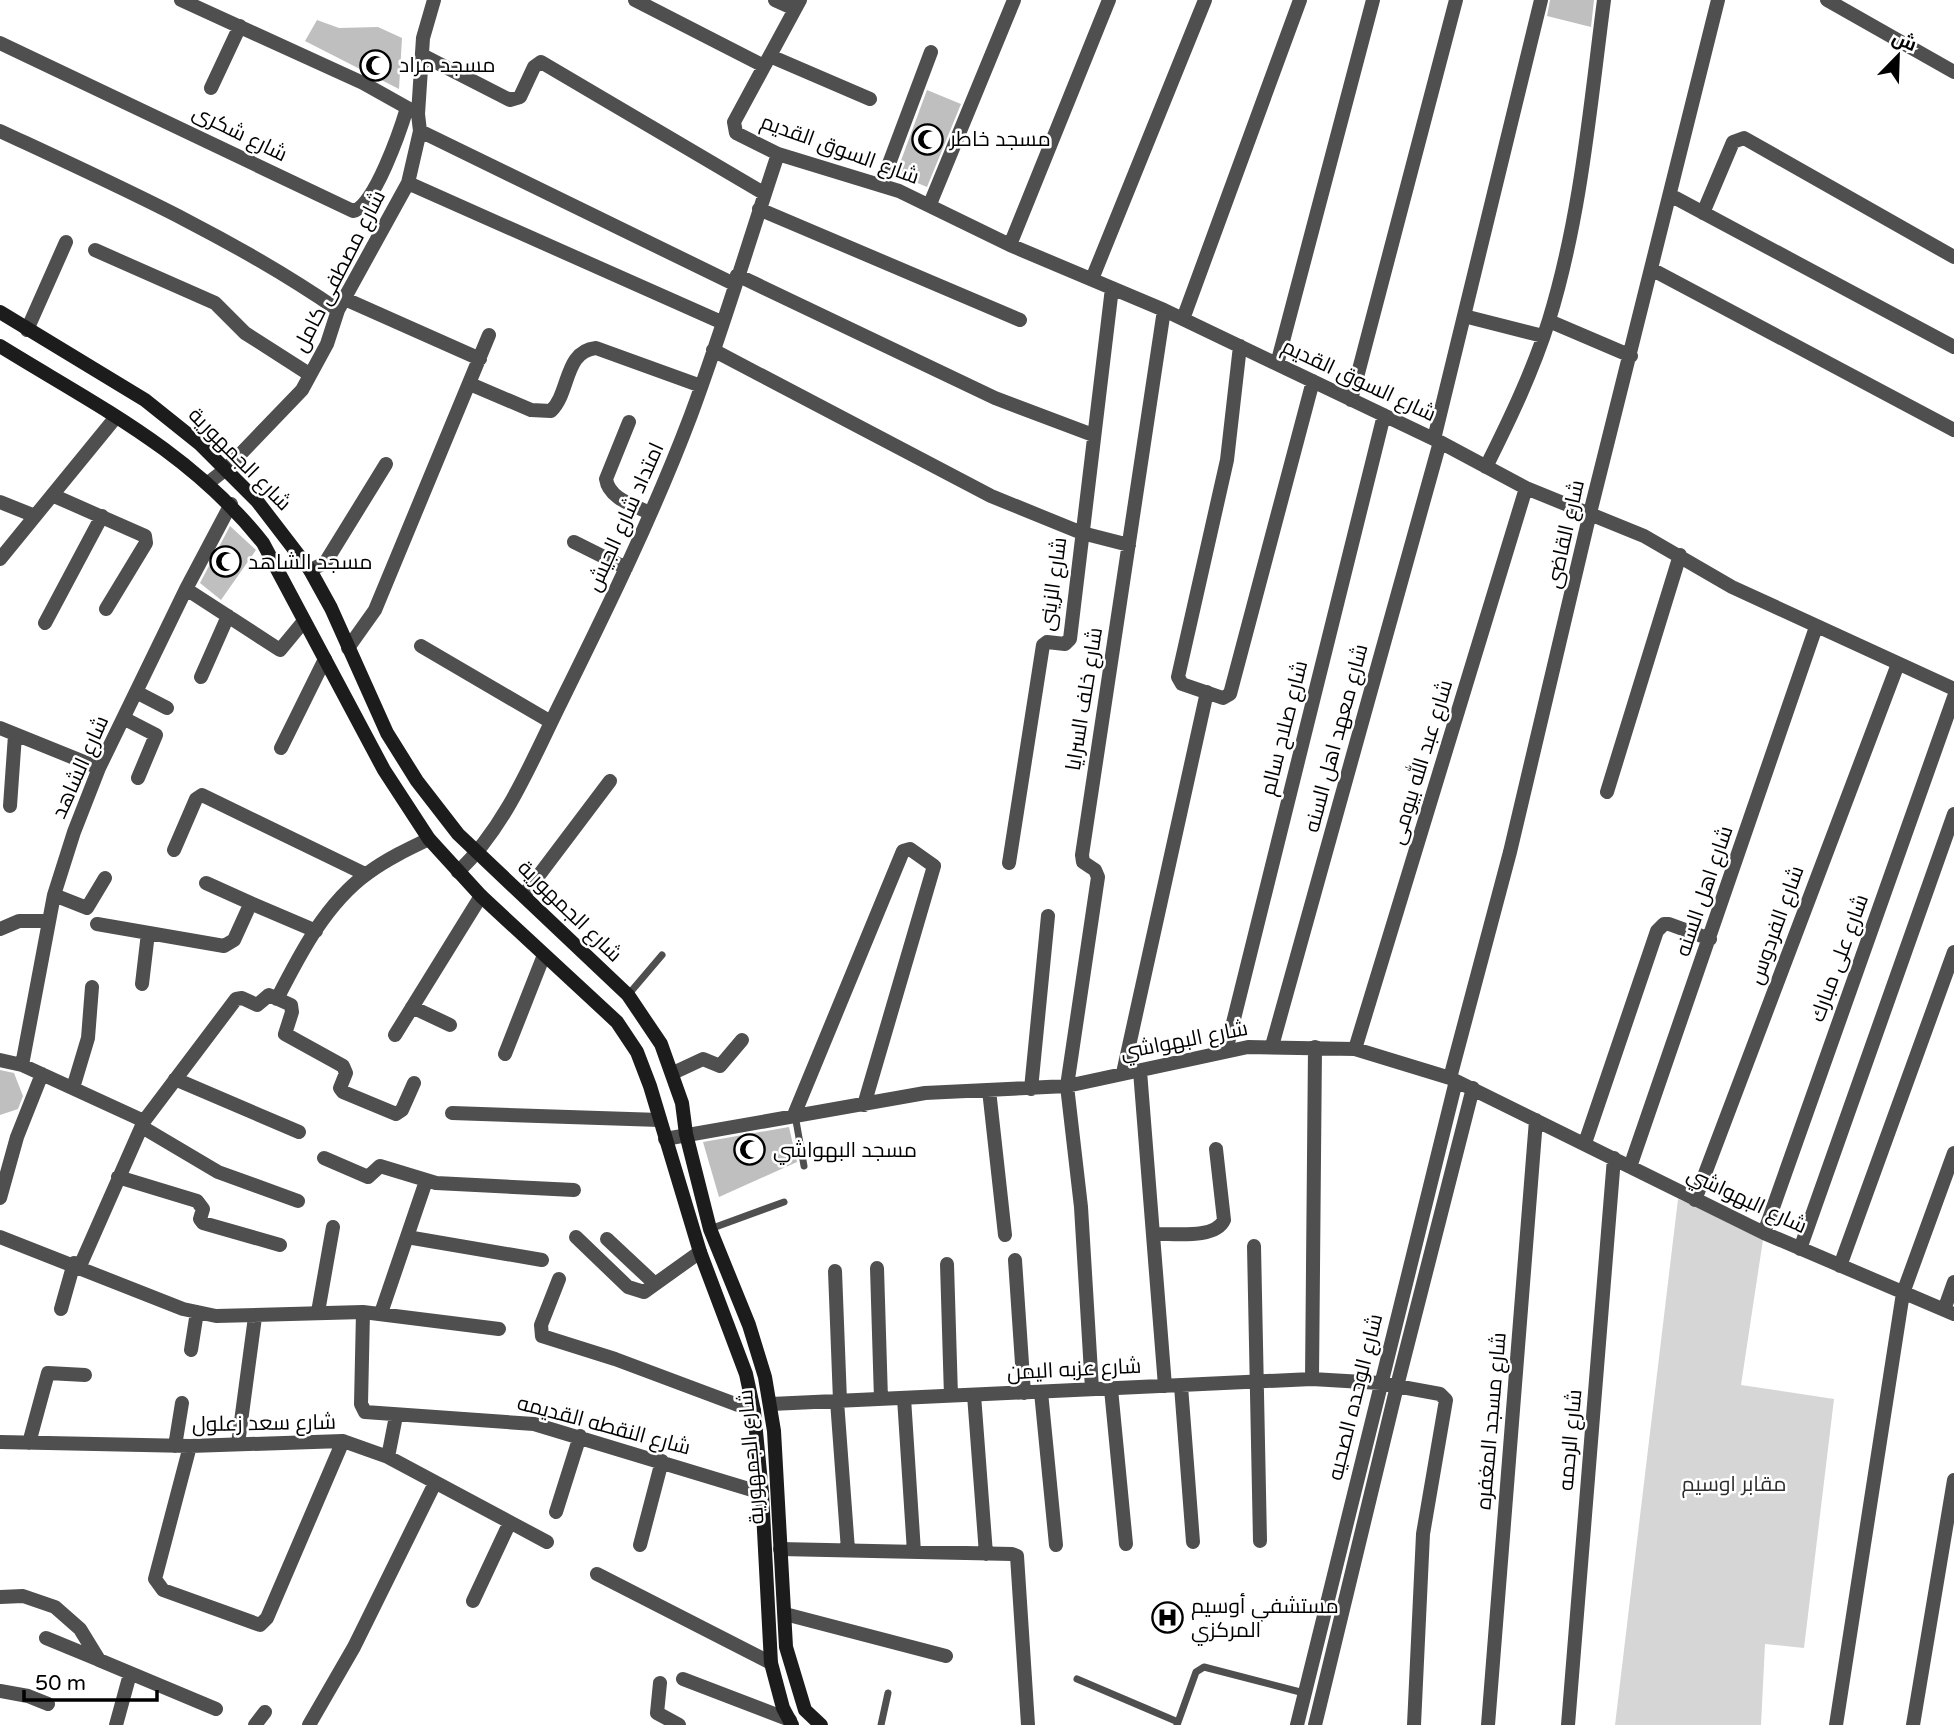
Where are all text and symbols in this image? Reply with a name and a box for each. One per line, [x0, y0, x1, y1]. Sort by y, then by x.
north arrow [1863, 21, 1933, 91]
text: ش [1889, 26, 1920, 56]
mosque icon: مسجد مراد [359, 48, 393, 82]
place label: مسجد مراد [399, 53, 495, 78]
street label: شارع شكرى [188, 100, 291, 168]
street label: شارع السوق القديم [757, 109, 923, 191]
mosque icon: مسجد خاطر [910, 122, 944, 156]
place label: مسجد خاطر [949, 127, 1051, 152]
street label: شارع مصطفى كامل [288, 186, 392, 357]
street label: شارع السوق القديم [1277, 334, 1440, 428]
street label: شارع الجمهورية [182, 403, 296, 517]
street label: امتداد شارع الجيش [581, 439, 670, 596]
street label: شارع القاضى [1541, 477, 1591, 591]
street label: شارع الزينى [1035, 536, 1073, 633]
mosque icon: مسجد الشاهد [208, 545, 242, 579]
place label: مسجد الشاهد [248, 550, 373, 575]
street label: شارع خلف السرايا [1061, 626, 1109, 773]
street label: شارع معهد اهل السنه [1299, 641, 1375, 835]
street label: شارع صلاح سالم [1256, 658, 1314, 798]
street label: شارع عبد الله بيومى [1383, 676, 1459, 848]
street label: شارع الشاهد [47, 712, 115, 823]
street label: شارع اهل السنه [1670, 823, 1739, 960]
street label: شارع الجمهورية [512, 855, 627, 968]
street label: شارع الفردوس [1743, 862, 1810, 988]
street label: شارع على مبارك [1805, 891, 1875, 1026]
street label: شارع البهواشي [1118, 1016, 1250, 1067]
mosque icon: مسجد البهواشي [733, 1133, 767, 1167]
place label: مسجد البهواشي [773, 1138, 917, 1165]
street label: شارع البهواشي [1682, 1162, 1811, 1241]
street label: شارع الوحده الصحيه [1323, 1311, 1389, 1483]
street label: شارع مسجد المغفره [1471, 1331, 1513, 1511]
street label: شارع عزبه اليمن [1006, 1353, 1142, 1387]
street label: شارع الجمهورية [733, 1388, 771, 1525]
street label: شارع الرحمه [1554, 1388, 1588, 1492]
street label: شارع النقطه القديمه [514, 1390, 693, 1462]
street label: شارع سعد زعلول [192, 1410, 336, 1438]
park label: مقابر اوسيم [1682, 1472, 1786, 1498]
place label: مستشفي أوسيم المركزي [1191, 1593, 1339, 1646]
hospital icon: مستشفي أوسيم المركزي [1151, 1601, 1185, 1635]
scale bar [24, 1658, 158, 1702]
text: 50 m [35, 1671, 86, 1696]

